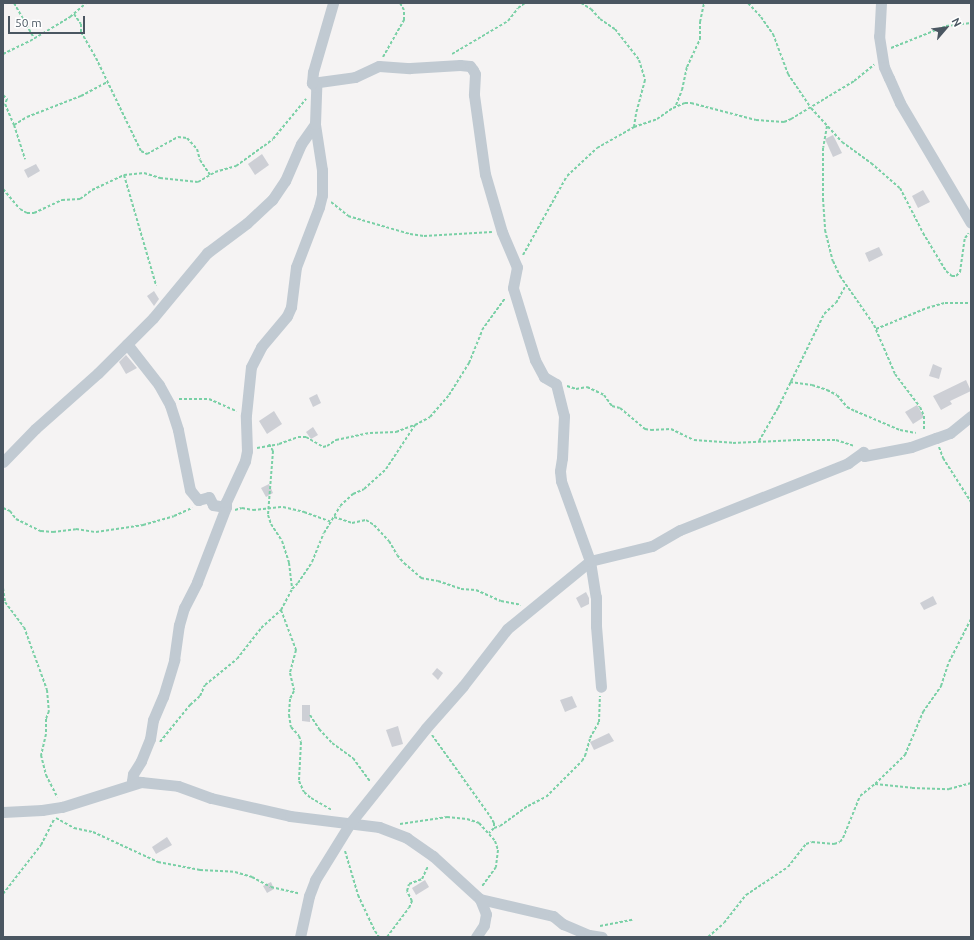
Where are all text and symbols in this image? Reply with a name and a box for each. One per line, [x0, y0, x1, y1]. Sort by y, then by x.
scale bar [10, 8, 87, 34]
north arrow [926, 8, 966, 48]
text: 50 m [15, 16, 42, 29]
text: N [949, 16, 964, 29]

